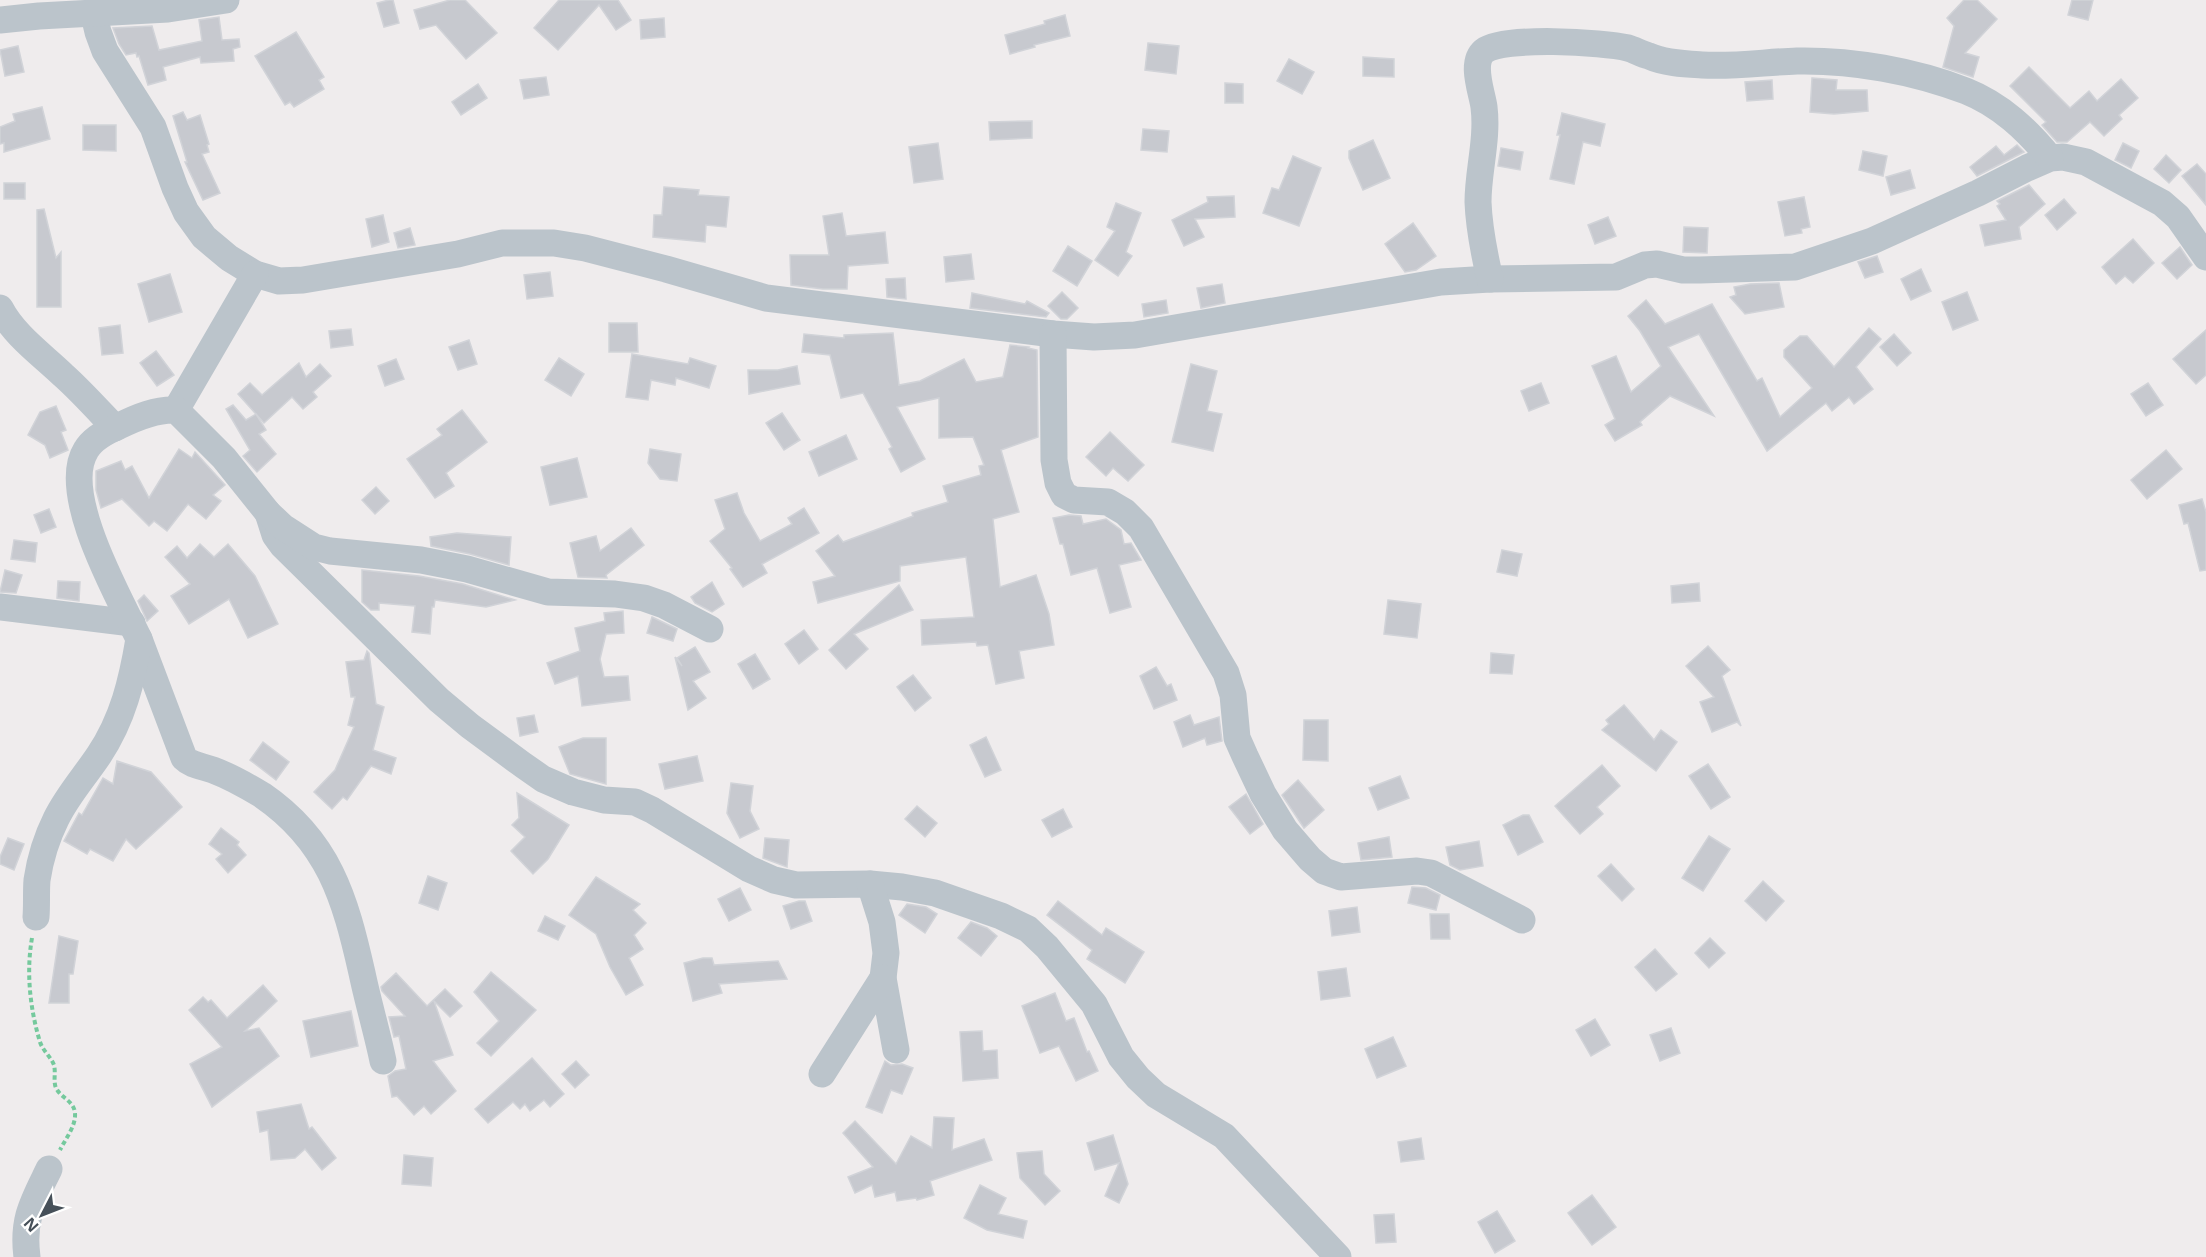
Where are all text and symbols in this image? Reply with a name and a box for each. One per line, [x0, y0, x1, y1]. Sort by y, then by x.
north arrow [12, 1185, 72, 1245]
text: N [18, 1213, 43, 1237]

